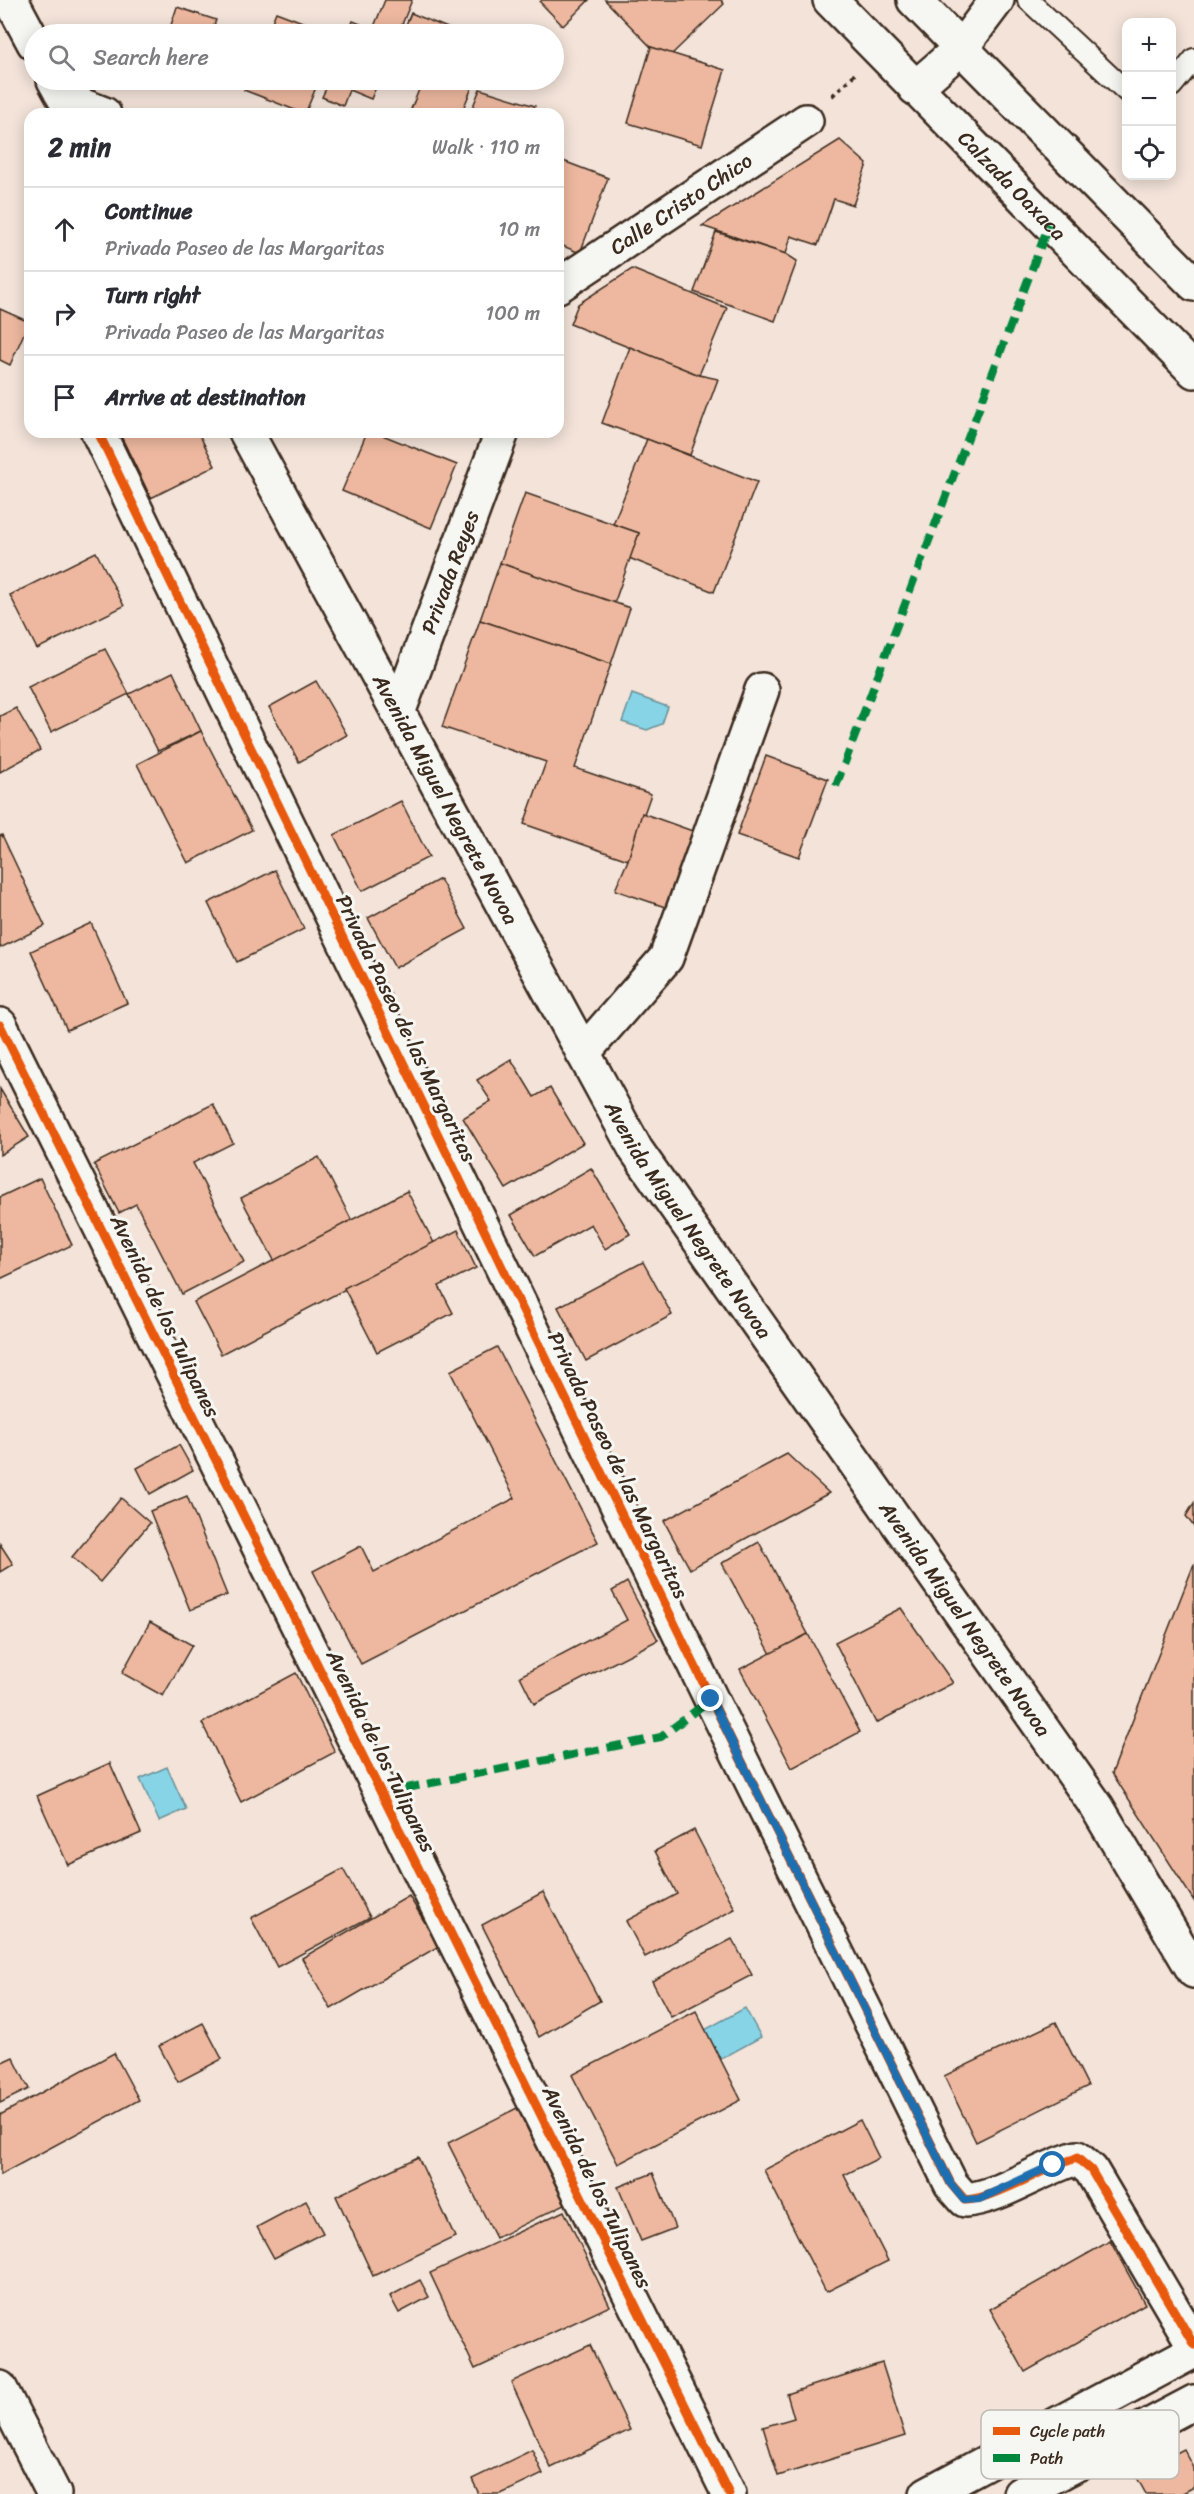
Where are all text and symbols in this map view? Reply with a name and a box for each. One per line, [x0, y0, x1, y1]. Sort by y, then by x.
map controls [1122, 18, 1176, 180]
button: + [1122, 18, 1176, 72]
search box [24, 24, 564, 90]
text: Search here [93, 38, 209, 77]
icon: search [45, 41, 78, 74]
button: − [1122, 72, 1176, 126]
street label: Calzada Oaxaca [948, 121, 1076, 251]
text: 2 min [48, 124, 111, 170]
button: locate [1122, 126, 1176, 180]
text: Walk · 110 m [432, 130, 540, 165]
street label: Calle Cristo Chico [602, 142, 761, 266]
text: Continue [105, 192, 193, 231]
text: 10 m [498, 212, 540, 247]
icon: ahead [48, 213, 81, 246]
text: Privada Paseo de las Margaritas [105, 231, 384, 266]
text: Turn right [105, 276, 200, 315]
text: 100 m [486, 296, 540, 331]
icon: right [48, 297, 81, 330]
text: Privada Paseo de las Margaritas [105, 315, 384, 350]
text: Arrive at destination [105, 378, 306, 417]
icon: arrive [48, 381, 81, 414]
street label: Privada Reyes [410, 505, 490, 640]
street label: Avenida Miguel Negrete Novoa [361, 666, 530, 932]
street label: Privada Paseo de las Margaritas [325, 888, 488, 1168]
street label: Avenida Miguel Negrete Novoa [593, 1093, 783, 1348]
street label: Avenida de los Tulipanes [99, 1207, 231, 1424]
street label: Privada Paseo de las Margaritas [537, 1325, 700, 1605]
street label: Avenida Miguel Negrete Novoa [868, 1492, 1062, 1745]
street label: Avenida de los Tulipanes [315, 1642, 447, 1859]
route end [697, 1685, 723, 1711]
street label: Avenida de los Tulipanes [531, 2078, 663, 2295]
route start [1039, 2151, 1065, 2177]
legend [981, 2410, 1179, 2479]
text: Cycle path [1030, 2417, 1105, 2446]
text: Path [1030, 2444, 1063, 2473]

